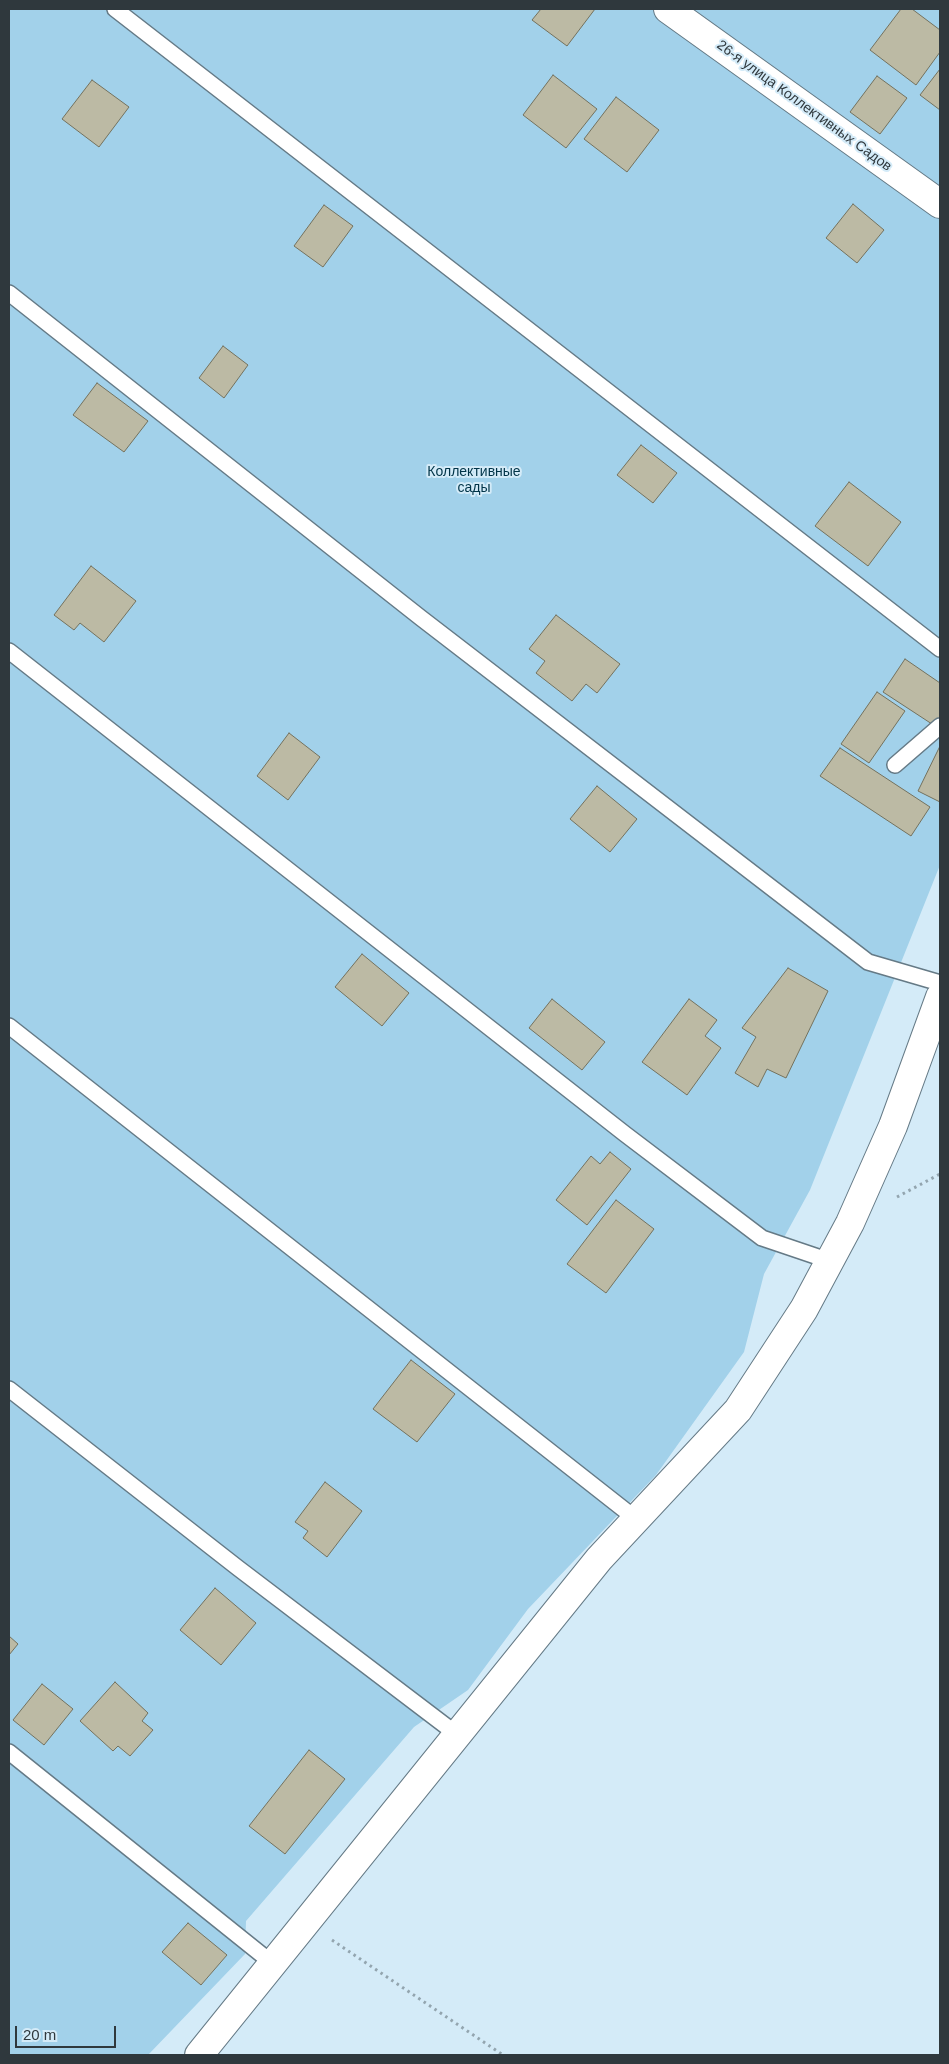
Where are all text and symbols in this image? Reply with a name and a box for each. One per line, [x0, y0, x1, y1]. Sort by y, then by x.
street label: 26-я улица Коллективных Садов [713, 37, 895, 175]
park label: Коллективные сады [427, 464, 521, 497]
scale bar [18, 2016, 119, 2048]
text: 20 m [23, 2026, 56, 2043]

